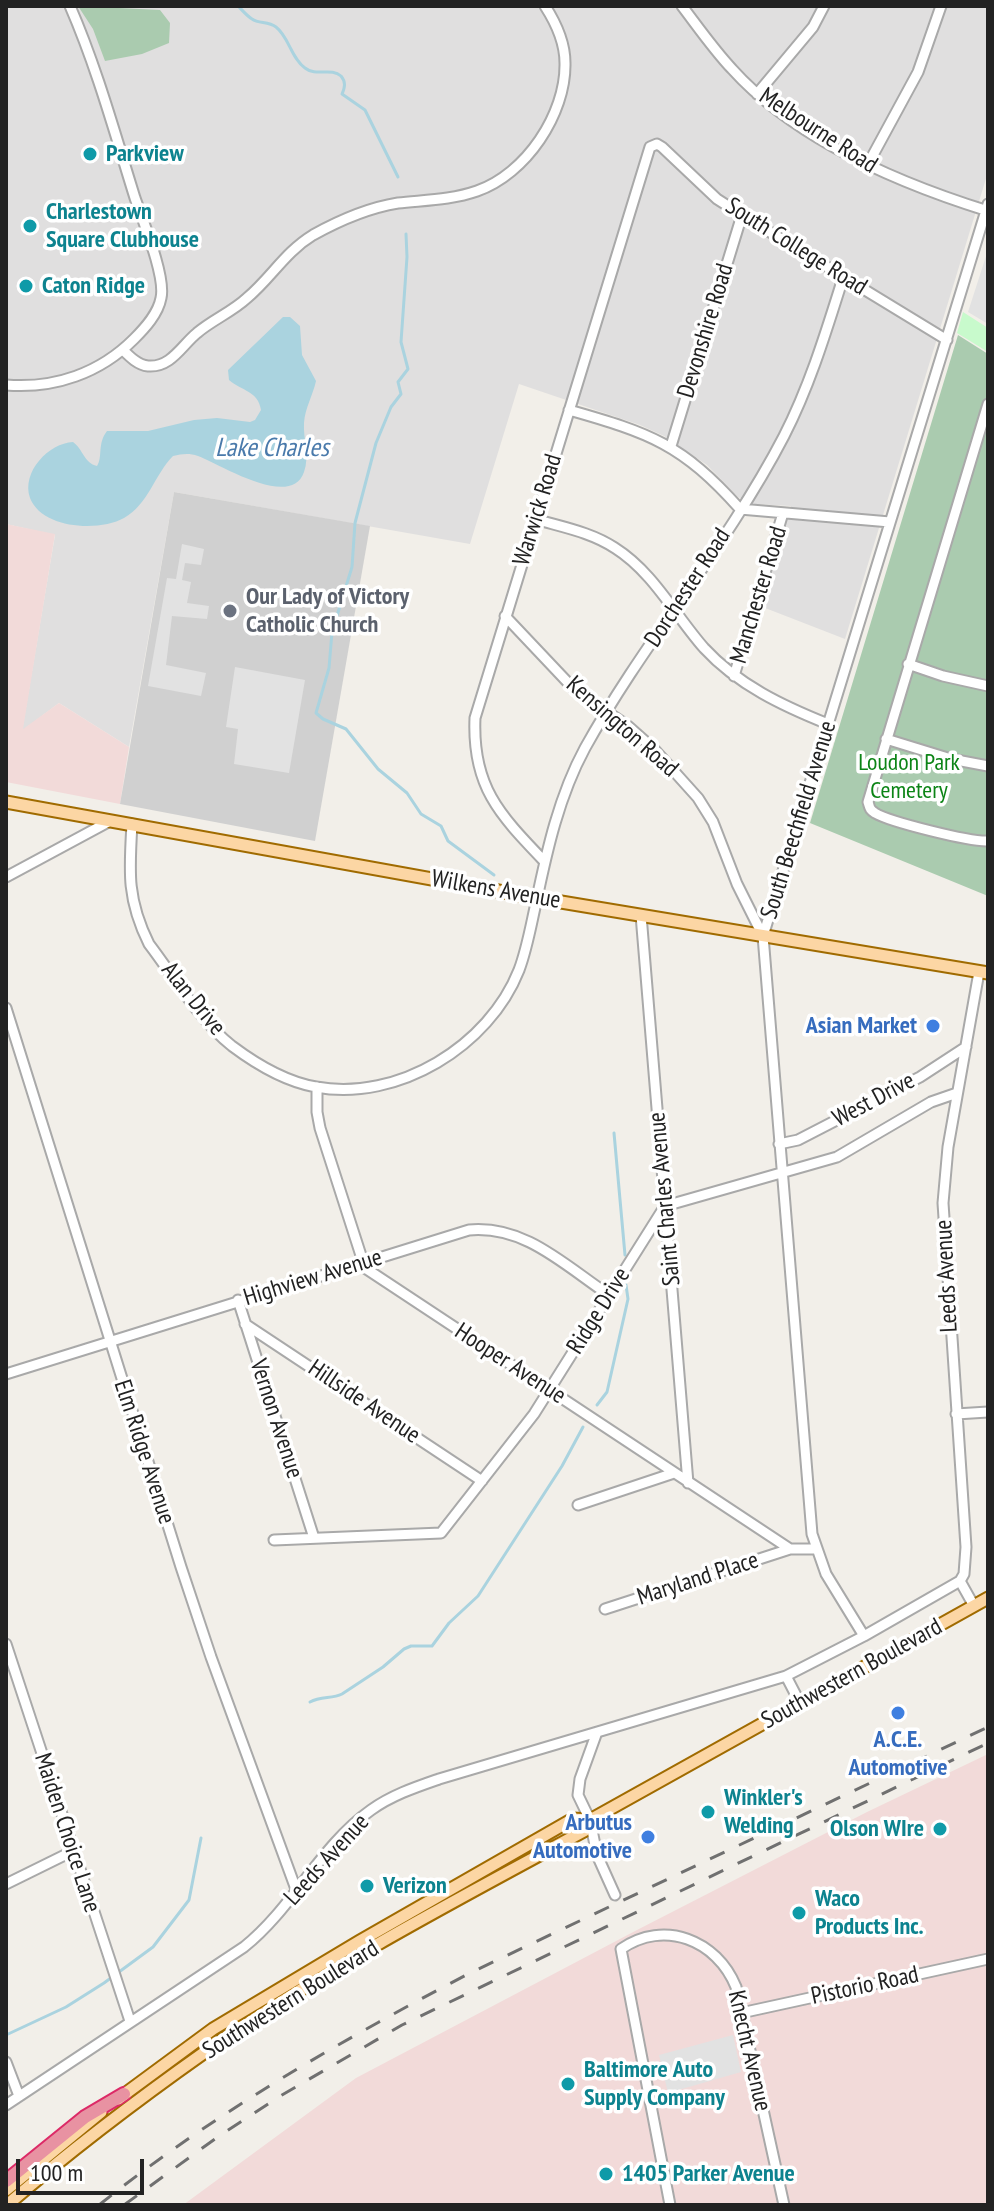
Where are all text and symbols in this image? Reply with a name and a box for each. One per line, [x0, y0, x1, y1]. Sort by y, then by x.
street label: Melbourne Road [754, 82, 882, 180]
place label: Parkview [106, 140, 184, 168]
marker: Parkview [81, 145, 99, 163]
street label: South College Road [720, 192, 872, 302]
place label: Charlestown Square Clubhouse [46, 198, 199, 254]
marker: Charlestown Square Clubhouse [21, 217, 39, 235]
street label: Devonshire Road [672, 260, 740, 402]
place label: Caton Ridge [42, 272, 145, 300]
marker: Caton Ridge [17, 277, 35, 295]
water label: Lake Charles [215, 433, 329, 465]
street label: Warwick Road [507, 451, 569, 569]
street label: Dorchester Road [639, 523, 737, 653]
street label: Manchester Road [725, 523, 793, 667]
place label: Our Lady of Victory Catholic Church [246, 583, 409, 639]
marker: Our Lady of Victory Catholic Church [221, 602, 239, 620]
street label: Kensington Road [560, 671, 684, 783]
street label: South Beechfield Avenue [755, 718, 843, 922]
park label: Loudon Park Cemetery [858, 749, 960, 805]
street label: Wilkens Avenue [429, 865, 563, 915]
street label: Alan Drive [155, 957, 231, 1041]
place label: Asian Market [806, 1012, 917, 1040]
marker: Asian Market [924, 1017, 942, 1035]
street label: West Drive [828, 1066, 920, 1134]
street label: Saint Charles Avenue [643, 1111, 687, 1287]
street label: Leeds Avenue [930, 1219, 964, 1333]
street label: Highview Avenue [240, 1243, 386, 1313]
street label: Ridge Drive [561, 1263, 637, 1359]
street label: Hooper Avenue [449, 1318, 571, 1410]
street label: Hillside Avenue [303, 1354, 425, 1450]
street label: Vernon Avenue [243, 1356, 309, 1482]
street label: Elm Ridge Avenue [107, 1376, 181, 1528]
street label: Maryland Place [634, 1546, 762, 1612]
street label: Southwestern Boulevard [757, 1612, 947, 1736]
marker: A.C.E. Automotive [889, 1704, 907, 1722]
place label: A.C.E. Automotive [848, 1726, 948, 1782]
street label: Maiden Choice Lane [28, 1750, 106, 1916]
place label: Winkler's Welding [724, 1784, 803, 1840]
marker: Winkler's Welding [699, 1803, 717, 1821]
street label: Leeds Avenue [279, 1808, 375, 1912]
place label: Arbutus Automotive [533, 1809, 632, 1865]
place label: Olson WIre [830, 1815, 924, 1843]
marker: Olson WIre [931, 1820, 949, 1838]
marker: Arbutus Automotive [639, 1828, 657, 1846]
place label: Verizon [383, 1872, 447, 1900]
marker: Verizon [358, 1877, 376, 1895]
place label: Waco Products Inc. [815, 1885, 924, 1941]
marker: Waco Products Inc. [790, 1904, 808, 1922]
street label: Southwestern Boulevard [198, 1934, 384, 2066]
street label: Pistorio Road [809, 1961, 921, 2011]
street label: Knecht Avenue [721, 1988, 777, 2114]
place label: Baltimore Auto Supply Company [584, 2056, 725, 2112]
marker: Baltimore Auto Supply Company [559, 2075, 577, 2093]
scale bar [20, 2143, 148, 2193]
text: 100 m [30, 2157, 83, 2188]
place label: 1405 Parker Avenue [622, 2160, 795, 2188]
marker: 1405 Parker Avenue [597, 2165, 615, 2183]

